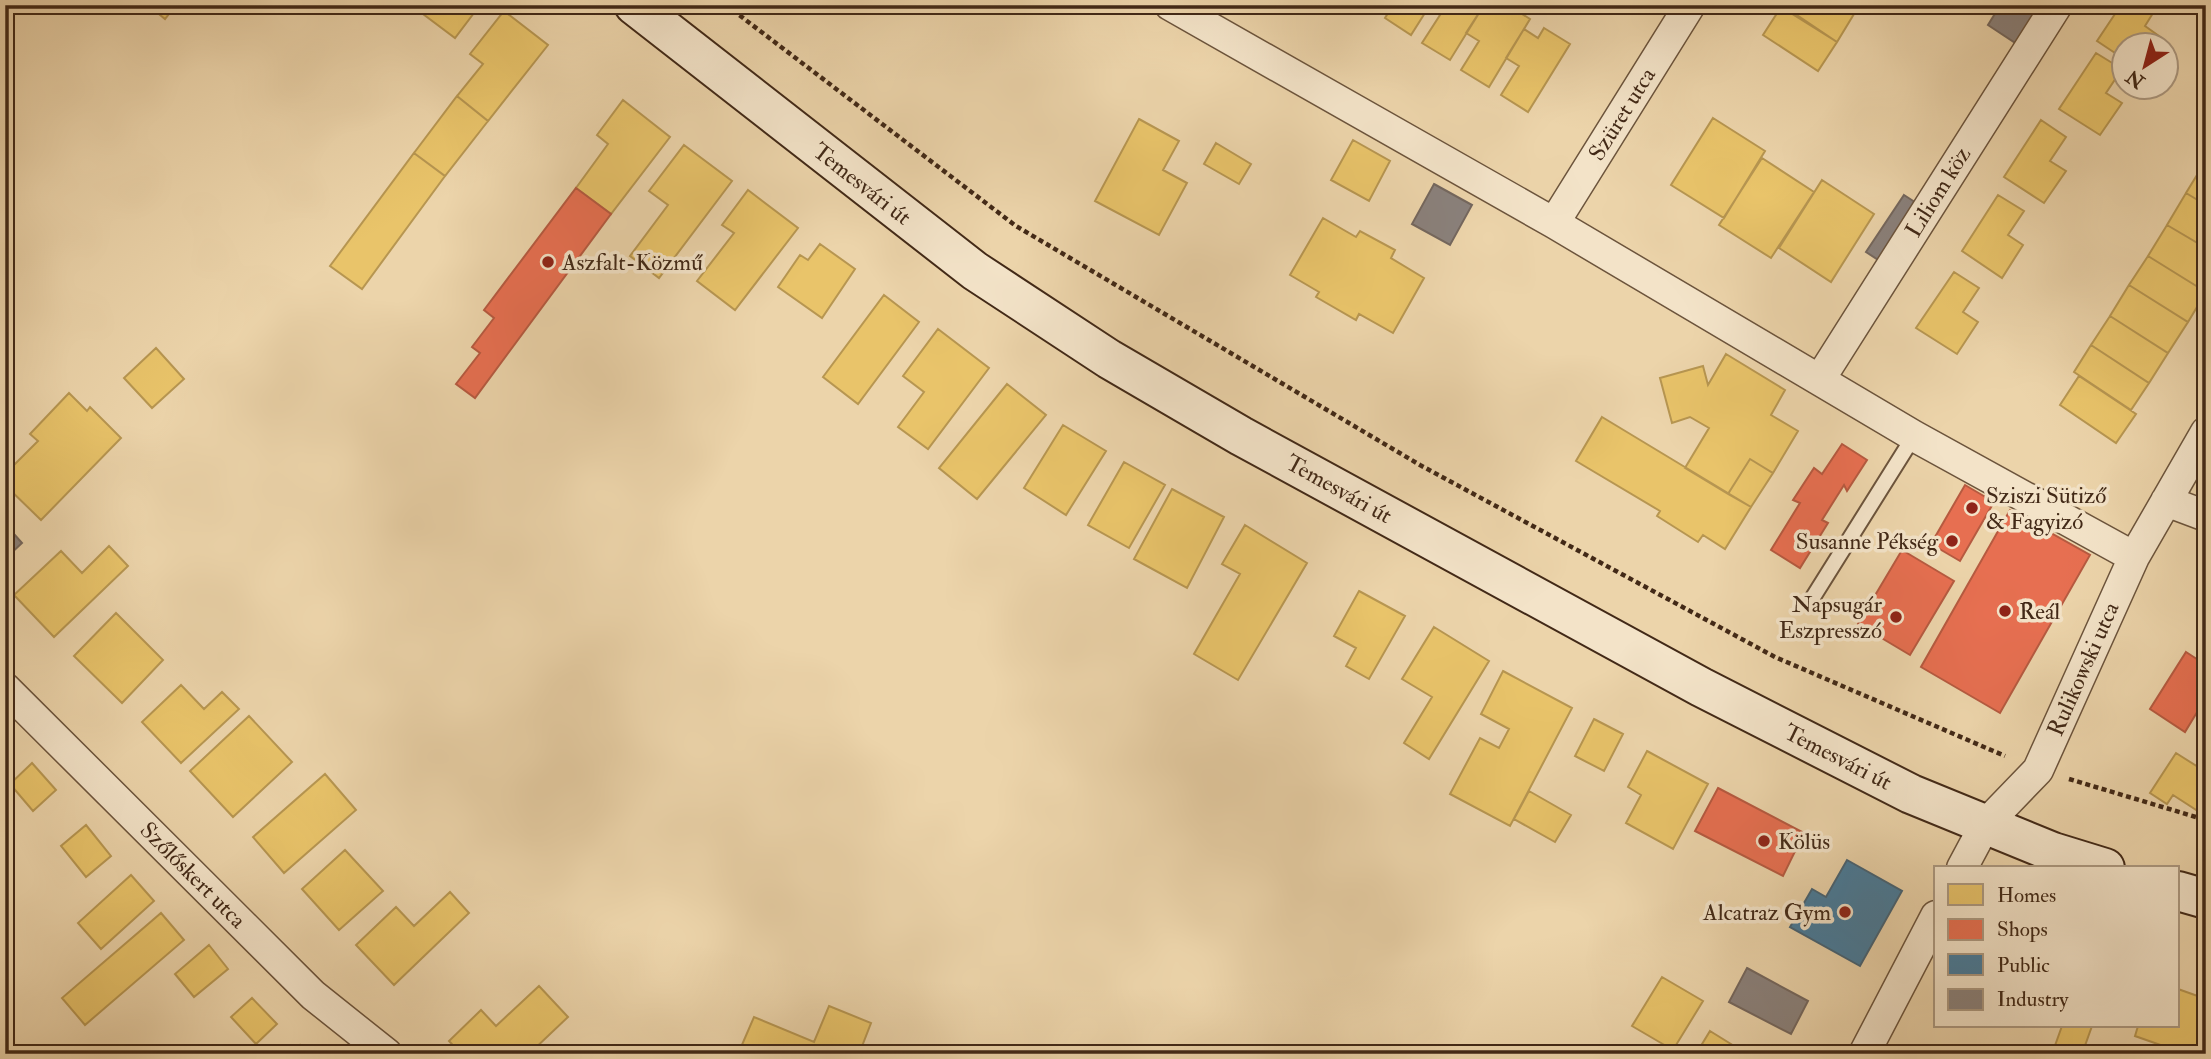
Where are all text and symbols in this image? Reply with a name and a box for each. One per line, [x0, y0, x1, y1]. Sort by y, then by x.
north arrow [2110, 32, 2180, 102]
street label: Szüret utca [1582, 62, 1662, 166]
text: N [2121, 64, 2150, 94]
street label: Temesvári út [807, 137, 917, 231]
street label: Liliom köz [1899, 141, 1977, 243]
place label: Aszfalt-Közmű [561, 248, 703, 277]
marker: Aszfalt-Közmű [540, 254, 556, 270]
street label: Temesvári út [1281, 448, 1397, 530]
place label: Sziszi Sütiző & Fagyizó [1986, 481, 2107, 536]
marker: Sziszi Sütiző & Fagyizó [1964, 500, 1980, 516]
place label: Susanne Pékség [1796, 527, 1939, 556]
marker: Susanne Pékség [1944, 533, 1960, 549]
place label: Napsugár Eszpresszó [1779, 590, 1882, 646]
place label: Reál [2019, 597, 2060, 626]
street label: Rulikowski utca [2041, 597, 2126, 741]
marker: Reál [1997, 603, 2013, 619]
marker: Napsugár Eszpresszó [1888, 609, 1904, 625]
street label: Temesvári út [1779, 717, 1897, 797]
street label: Szőlőskert utca [134, 816, 253, 935]
place label: Kölüs [1778, 827, 1830, 856]
marker: Kölüs [1756, 833, 1772, 849]
legend [1934, 866, 2180, 1028]
text: Homes [1997, 882, 2056, 909]
place label: Alcatraz Gym [1702, 898, 1831, 927]
marker: Alcatraz Gym [1837, 904, 1853, 920]
text: Shops [1997, 916, 2048, 943]
text: Public [1997, 952, 2050, 979]
text: Industry [1997, 986, 2069, 1013]

